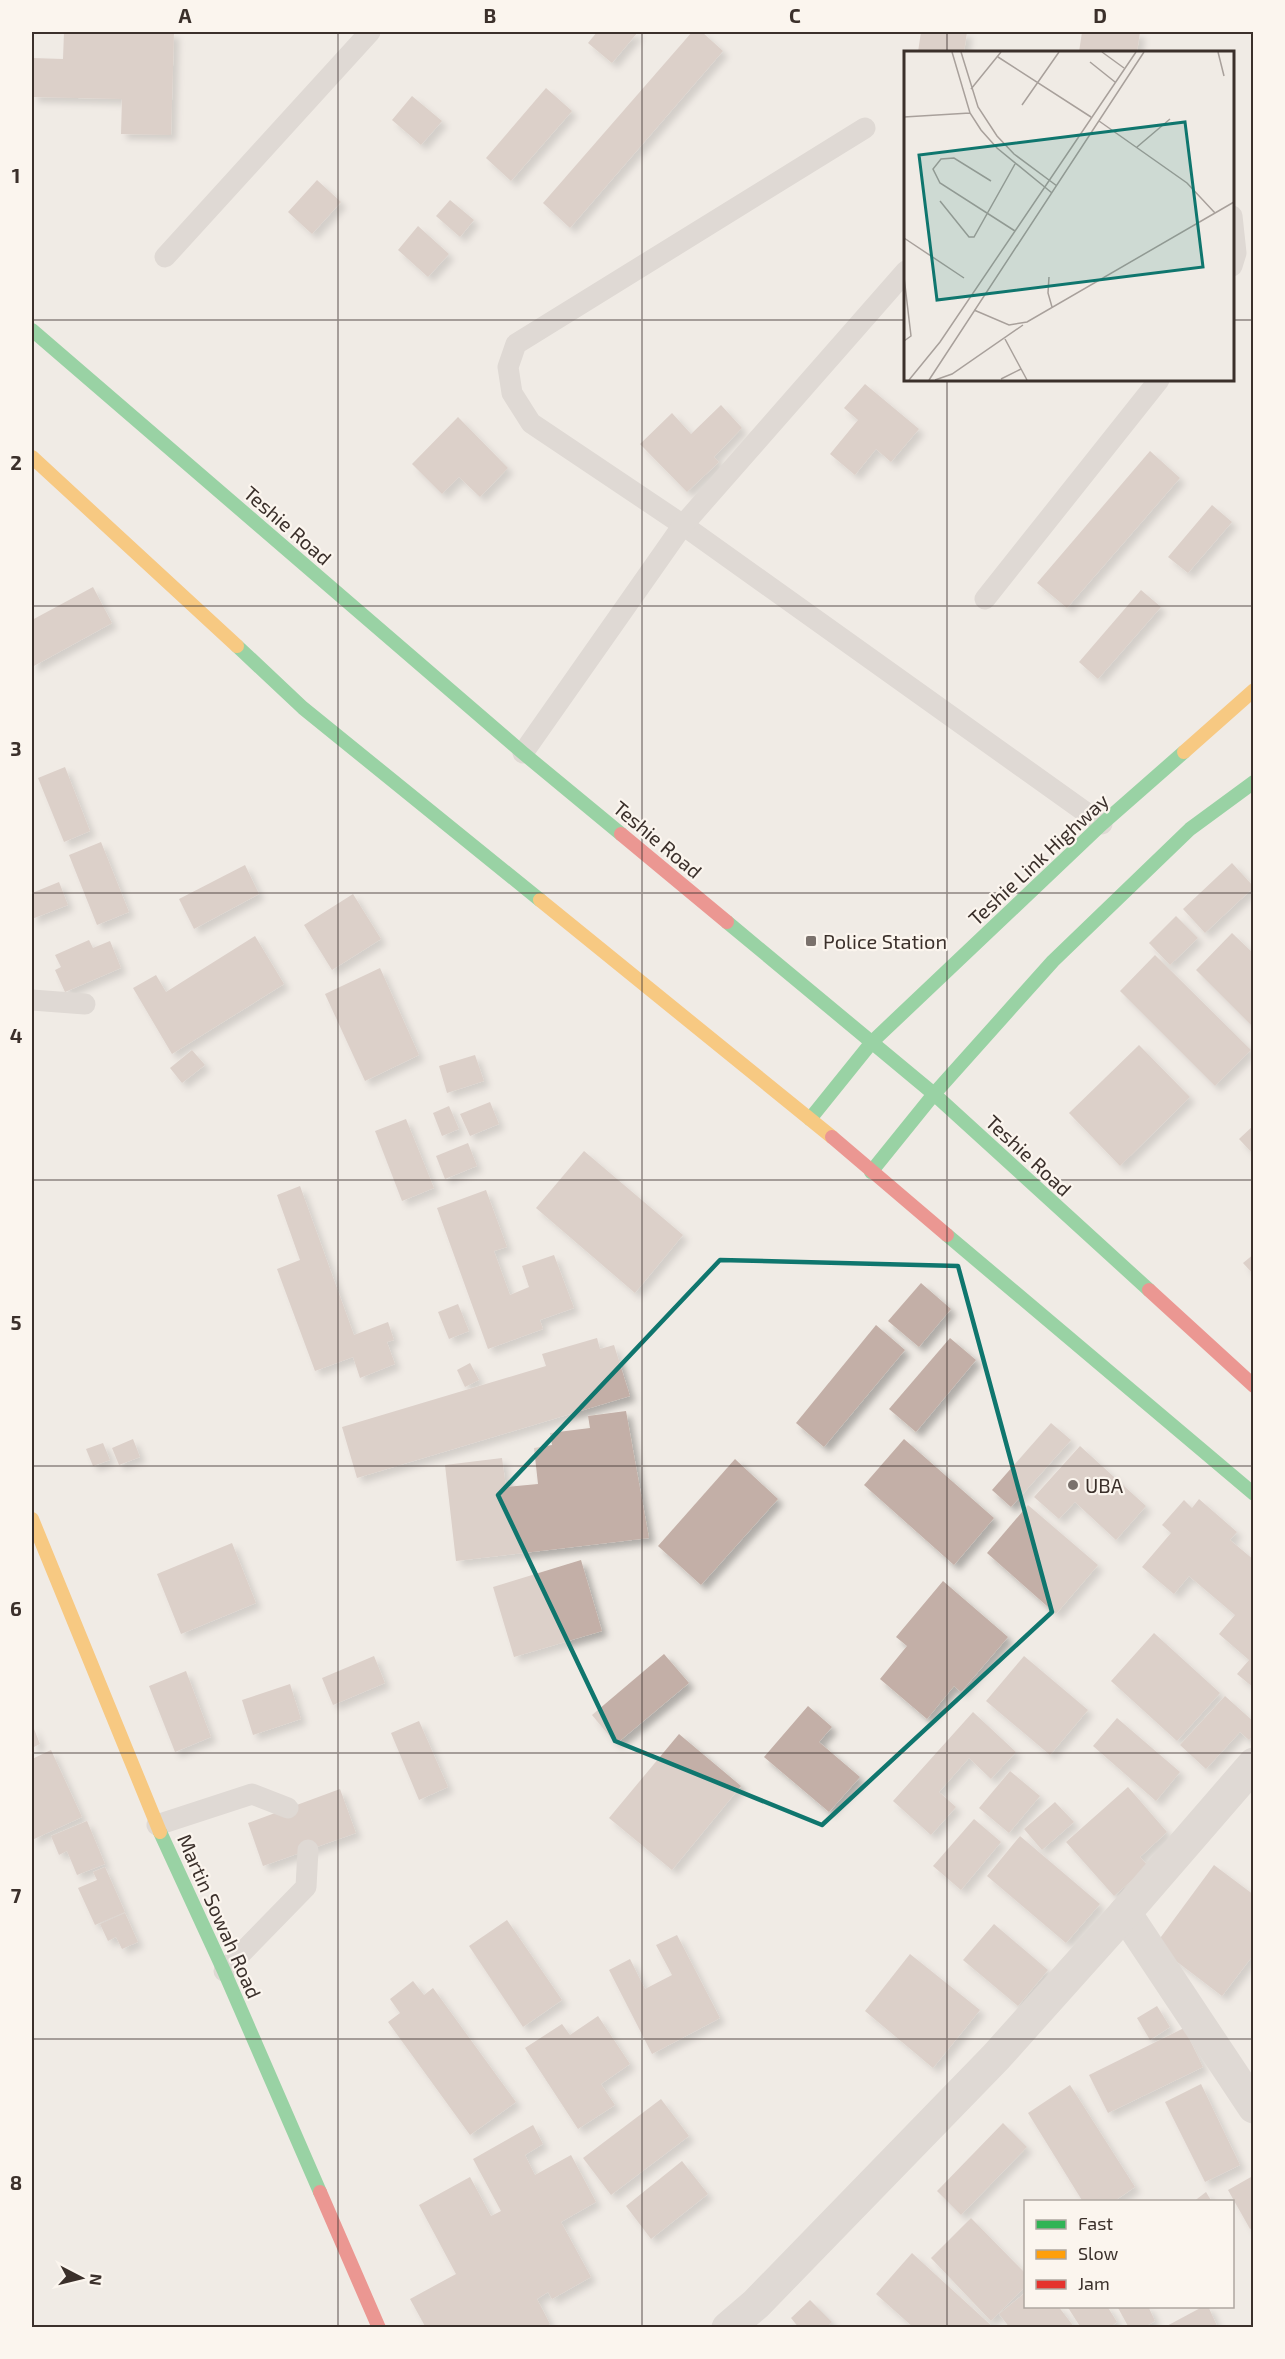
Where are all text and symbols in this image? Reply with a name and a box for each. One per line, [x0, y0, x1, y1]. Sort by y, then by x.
text: A [178, 3, 192, 27]
text: B [484, 3, 496, 27]
text: C [789, 3, 801, 27]
text: D [1093, 3, 1107, 27]
inset map [904, 51, 1234, 381]
text: 1 [12, 163, 20, 187]
text: 2 [10, 450, 22, 474]
street label: Teshie Road [239, 480, 337, 570]
text: 3 [10, 736, 22, 760]
street label: Teshie Link Highway [963, 788, 1113, 930]
street label: Teshie Road [609, 795, 707, 883]
place label: Police Station [823, 929, 947, 953]
marker: Police Station [804, 934, 818, 948]
text: 4 [10, 1023, 23, 1047]
street label: Teshie Road [981, 1109, 1077, 1201]
text: 5 [10, 1310, 22, 1334]
place label: UBA [1085, 1473, 1124, 1497]
marker: UBA [1066, 1478, 1080, 1492]
text: 6 [10, 1596, 22, 1620]
street label: Martin Sowah Road [173, 1830, 267, 2002]
text: 7 [11, 1883, 22, 1907]
text: 8 [10, 2170, 22, 2194]
legend [1024, 2200, 1234, 2308]
text: Fast [1078, 2212, 1113, 2234]
text: Slow [1078, 2242, 1119, 2264]
north arrow [51, 2248, 111, 2308]
text: Jam [1078, 2272, 1110, 2294]
text: N [86, 2273, 107, 2287]

